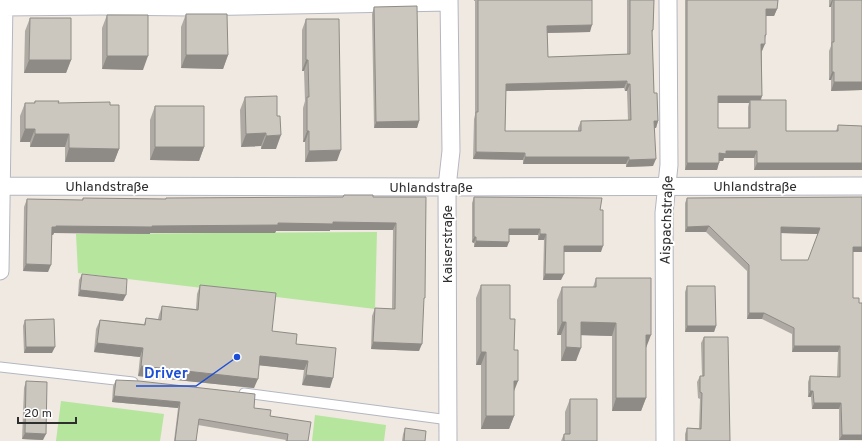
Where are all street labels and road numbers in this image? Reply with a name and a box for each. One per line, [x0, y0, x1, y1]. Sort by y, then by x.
street label: Aispachstraße [657, 175, 678, 265]
street label: Uhlandstraße [65, 179, 149, 196]
street label: Uhlandstraße [713, 179, 797, 196]
street label: Uhlandstraße [389, 180, 473, 197]
street label: Kaiserstraße [440, 205, 457, 283]

